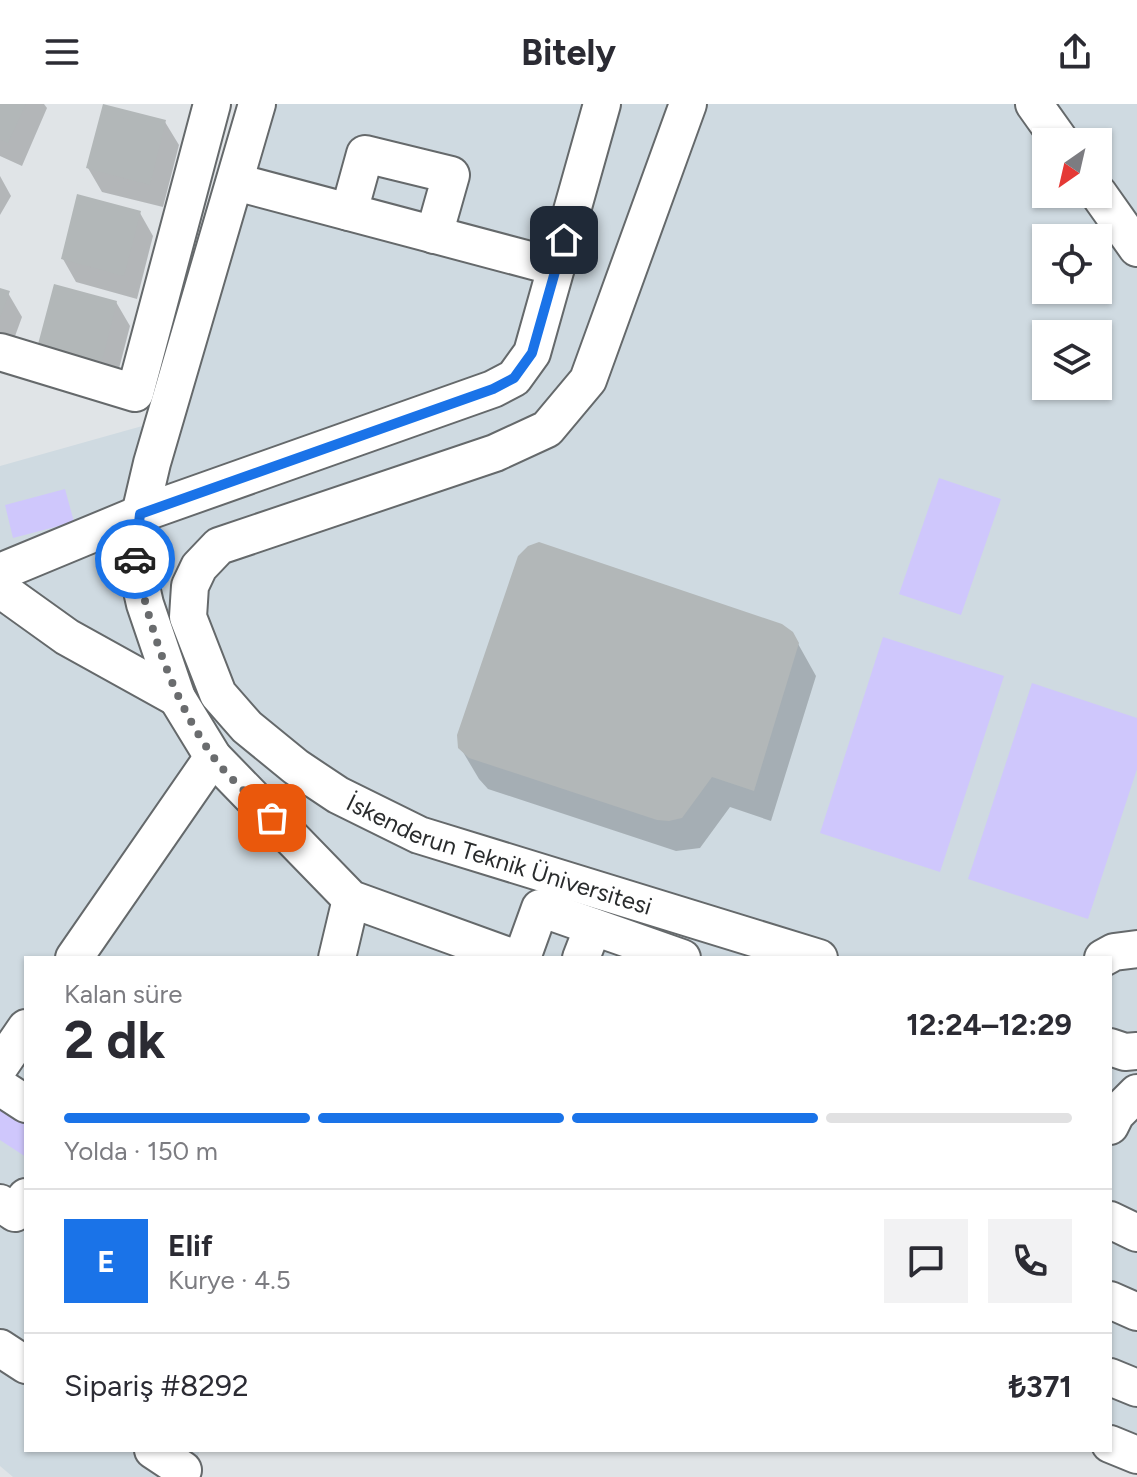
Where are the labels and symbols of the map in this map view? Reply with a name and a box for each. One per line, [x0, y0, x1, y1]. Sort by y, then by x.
north arrow [1032, 128, 1112, 208]
pin [530, 206, 598, 274]
courier [95, 519, 175, 599]
pin [238, 784, 306, 852]
street label: İskenderun Teknik Üniversitesi [342, 787, 656, 920]

